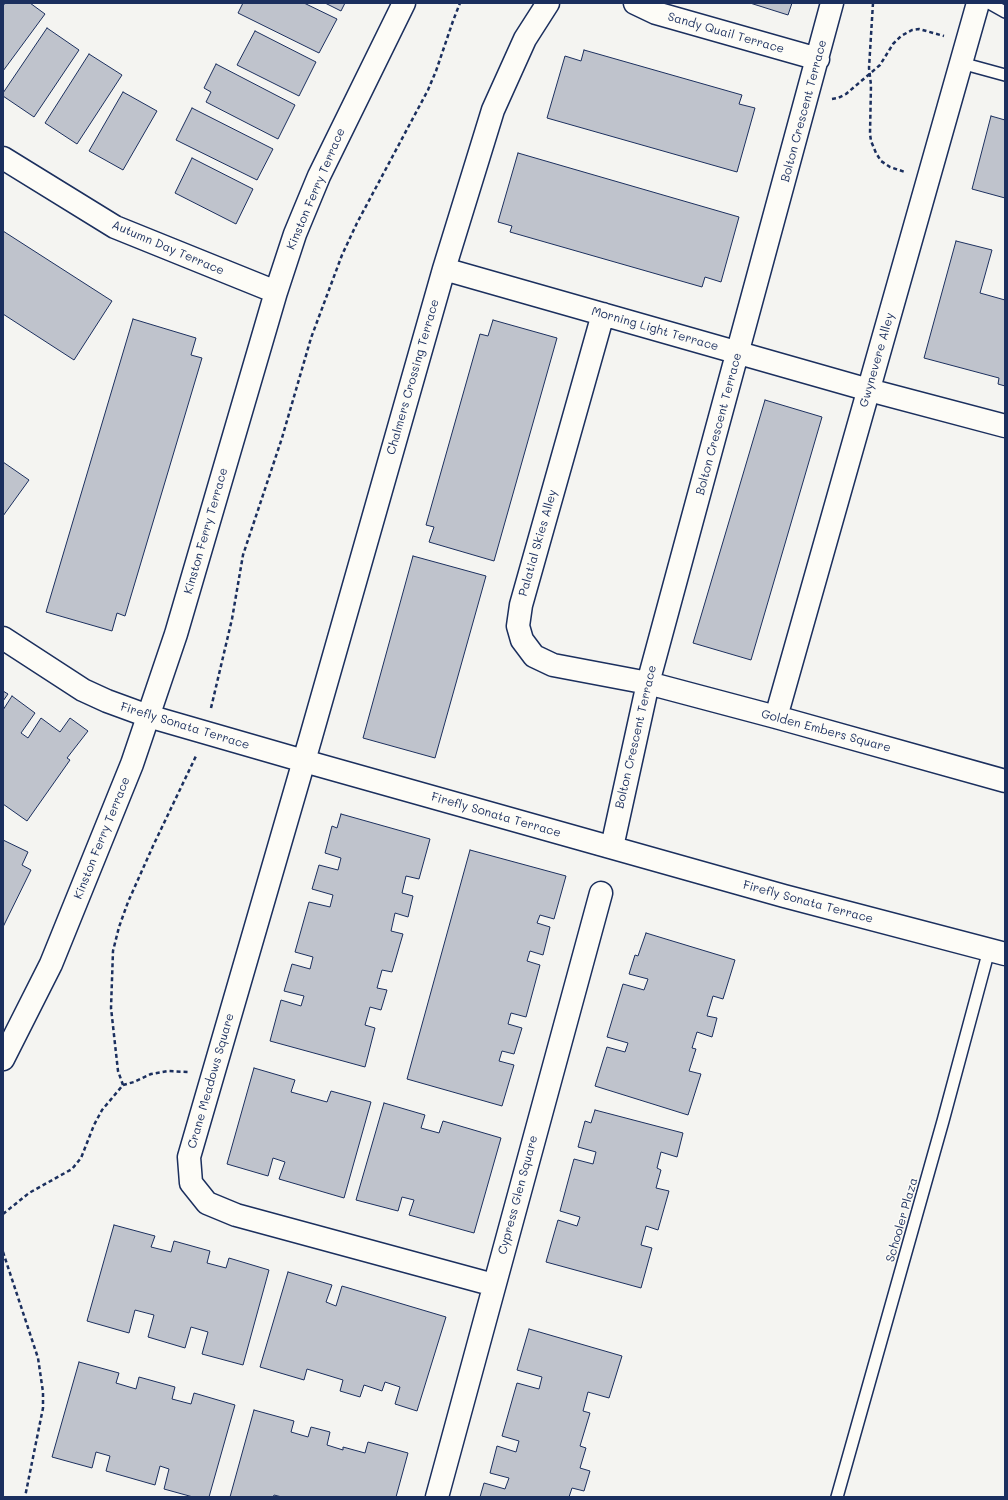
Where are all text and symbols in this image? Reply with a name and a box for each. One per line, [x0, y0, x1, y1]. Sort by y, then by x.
street label: Sandy Quail Terrace [666, 9, 786, 57]
street label: Bolton Crescent Terrace [778, 38, 830, 184]
street label: Kinston Ferry Terrace [284, 126, 348, 252]
street label: Autumn Day Terrace [110, 218, 226, 278]
street label: Chalmers Crossing Terrace [384, 298, 442, 456]
street label: Morning Light Terrace [590, 304, 720, 354]
street label: Gwynevere Alley [857, 311, 897, 409]
street label: Bolton Crescent Terrace [693, 351, 745, 497]
street label: Kinston Ferry Terrace [181, 466, 231, 596]
street label: Palatial Skies Alley [516, 488, 560, 598]
street label: Bolton Crescent Terrace [612, 664, 660, 810]
street label: Firefly Sonata Terrace [119, 699, 251, 753]
street label: Golden Embers Square [760, 707, 892, 755]
street label: Kinston Ferry Terrace [71, 775, 133, 901]
street label: Firefly Sonata Terrace [429, 790, 563, 840]
street label: Firefly Sonata Terrace [741, 878, 875, 926]
street label: Crane Meadows Square [185, 1012, 237, 1150]
street label: Cypress Glen Square [495, 1134, 541, 1256]
street label: Schooler Plaza [883, 1176, 921, 1264]

